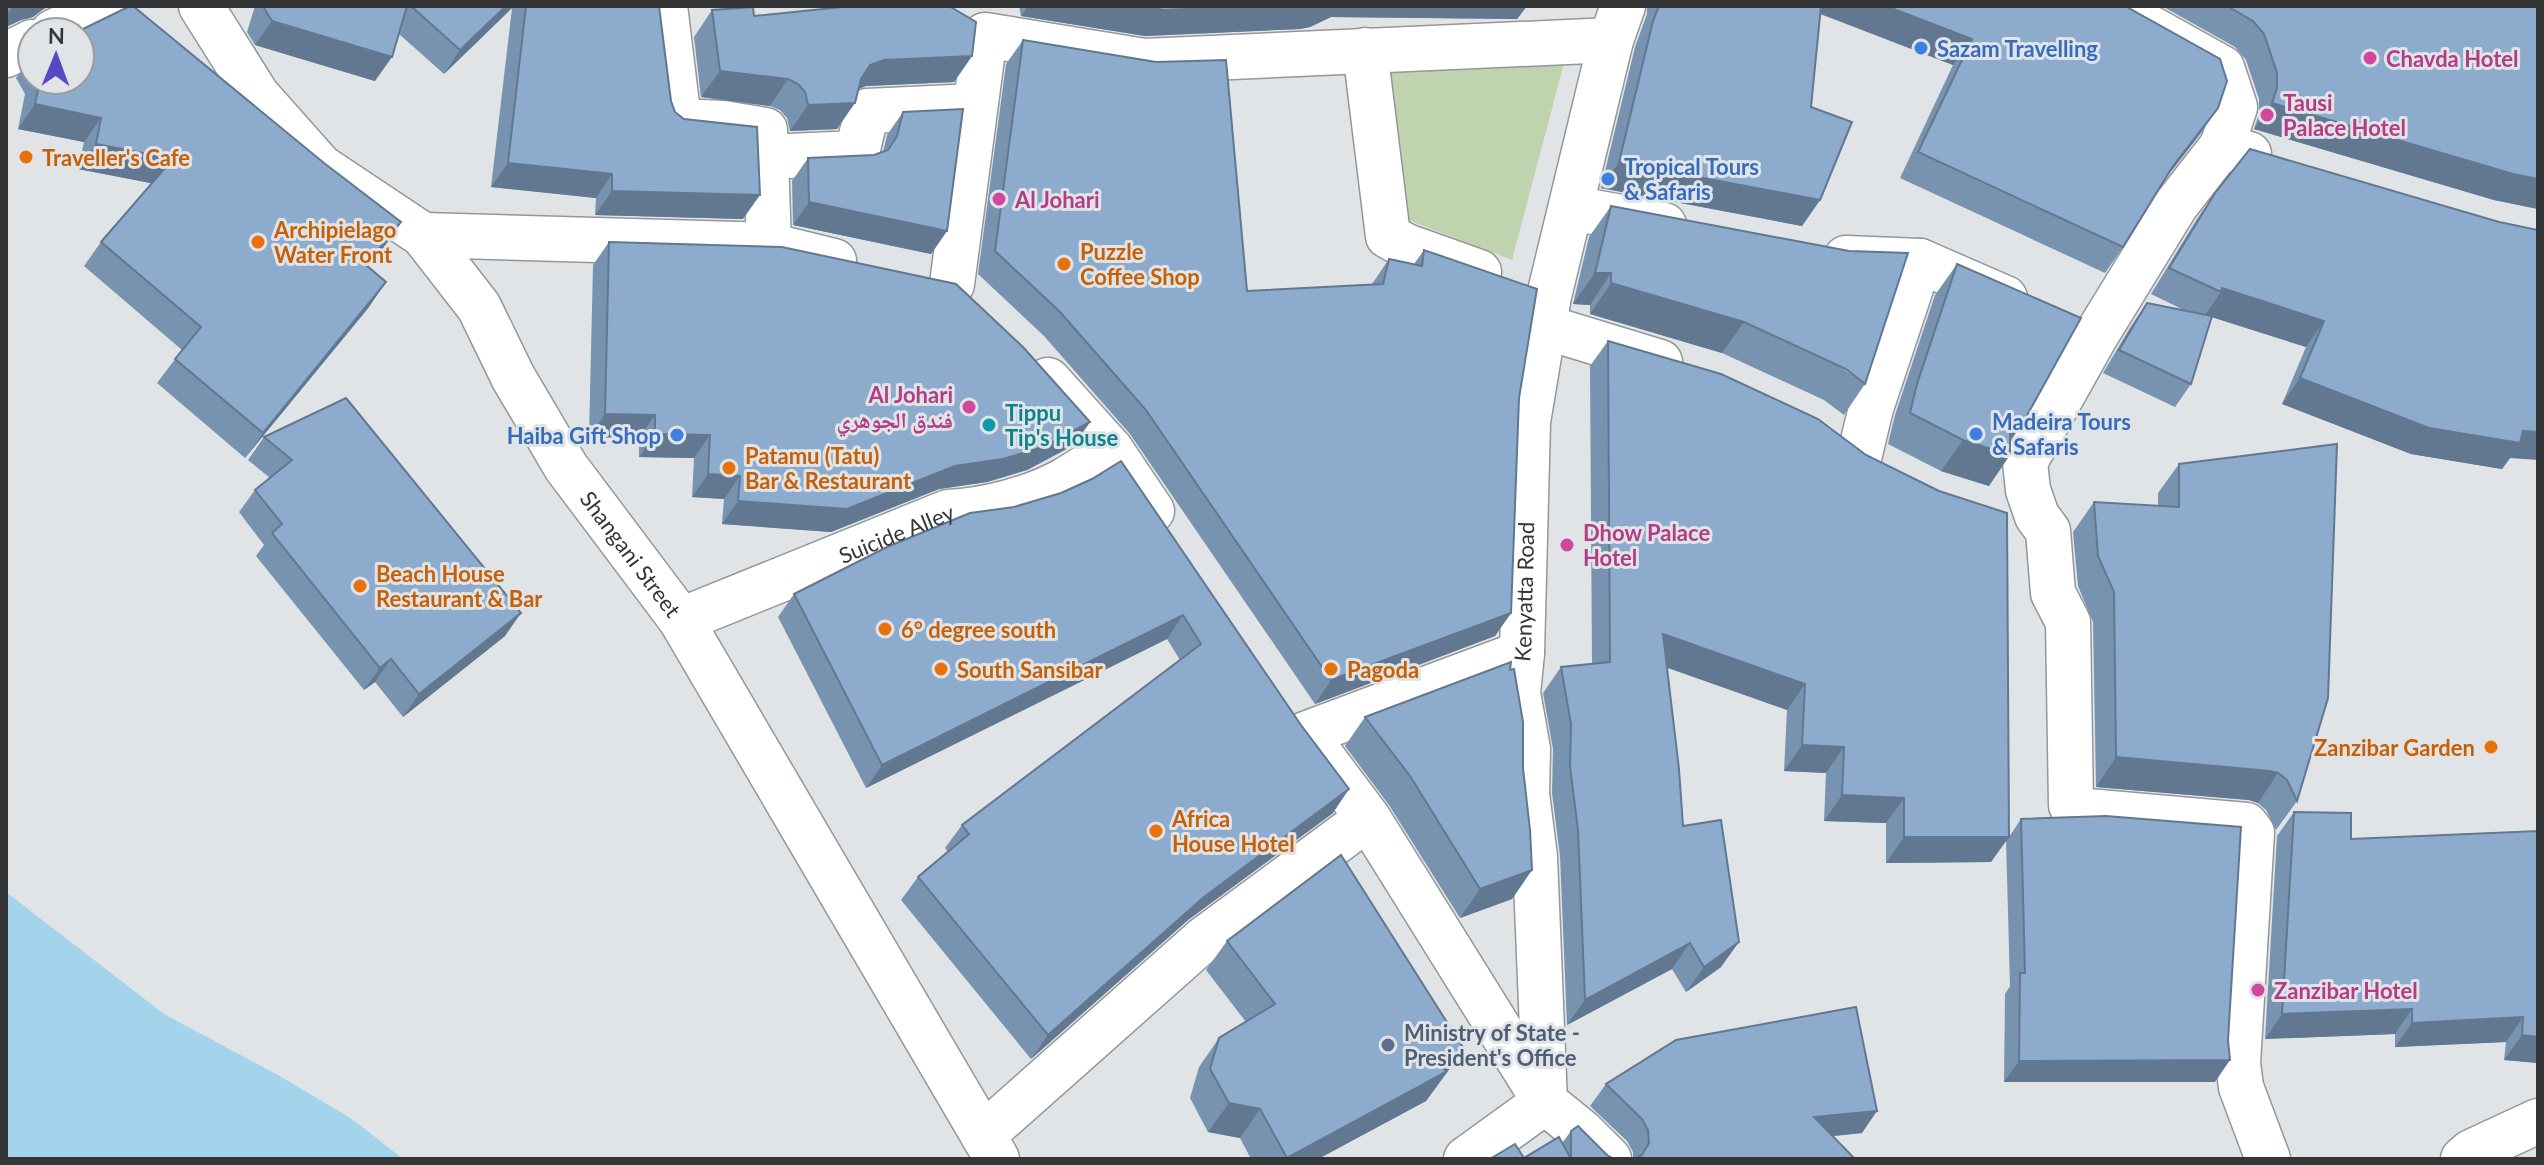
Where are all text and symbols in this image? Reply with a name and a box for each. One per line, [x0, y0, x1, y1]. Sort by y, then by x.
north arrow [16, 16, 96, 96]
text: N [48, 22, 65, 49]
place label: Sazam Travelling [1937, 35, 2098, 62]
marker: Sazam Travelling [1912, 39, 1930, 57]
place label: Chavda Hotel [2386, 45, 2518, 72]
marker: Chavda Hotel [2361, 49, 2379, 67]
place label: Tausi Palace Hotel [2283, 89, 2406, 141]
marker: Tausi Palace Hotel [2258, 106, 2276, 124]
place label: Traveller's Cafe [42, 144, 190, 171]
marker: Traveller's Cafe [17, 148, 35, 166]
place label: Tropical Tours & Safaris [1624, 153, 1759, 205]
marker: Tropical Tours & Safaris [1599, 170, 1617, 188]
place label: Al Johari [1014, 186, 1100, 213]
marker: Al Johari [990, 190, 1008, 208]
place label: Archipielago Water Front [273, 216, 396, 268]
marker: Archipielago Water Front [249, 233, 267, 251]
place label: Puzzle Coffee Shop [1080, 238, 1200, 290]
marker: Puzzle Coffee Shop [1055, 255, 1073, 273]
place label: Al Johari فندق الجوهري [837, 381, 953, 437]
marker: Al Johari فندق الجوهري [960, 398, 978, 416]
place label: Tippu Tip's House [1005, 399, 1118, 451]
place label: Madeira Tours & Safaris [1992, 408, 2131, 460]
marker: Tippu Tip's House [980, 416, 998, 434]
place label: Haiba Gift Shop [507, 422, 661, 449]
marker: Madeira Tours & Safaris [1967, 425, 1985, 443]
marker: Haiba Gift Shop [668, 426, 686, 444]
place label: Patamu (Tatu) Bar & Restaurant [745, 442, 912, 494]
marker: Patamu (Tatu) Bar & Restaurant [720, 459, 738, 477]
street label: Shangani Street [575, 485, 687, 622]
street label: Suicide Alley [835, 497, 958, 568]
place label: Dhow Palace Hotel [1583, 519, 1710, 571]
street label: Kenyatta Road [1508, 521, 1539, 663]
marker: Dhow Palace Hotel [1558, 536, 1576, 554]
place label: Beach House Restaurant & Bar [376, 560, 543, 612]
marker: Beach House Restaurant & Bar [351, 577, 369, 595]
place label: 6° degree south [901, 616, 1056, 643]
marker: 6° degree south [876, 620, 894, 638]
place label: South Sansibar [957, 656, 1103, 683]
place label: Pagoda [1347, 656, 1419, 683]
marker: South Sansibar [932, 660, 950, 678]
marker: Pagoda [1322, 660, 1340, 678]
place label: Zanzibar Garden [2314, 734, 2475, 761]
marker: Zanzibar Garden [2482, 738, 2500, 756]
place label: Africa House Hotel [1171, 805, 1295, 857]
marker: Africa House Hotel [1147, 822, 1165, 840]
place label: Zanzibar Hotel [2274, 977, 2418, 1004]
marker: Zanzibar Hotel [2249, 981, 2267, 999]
place label: Ministry of State - President's Office [1404, 1019, 1580, 1071]
marker: Ministry of State - President's Office [1379, 1036, 1397, 1054]

